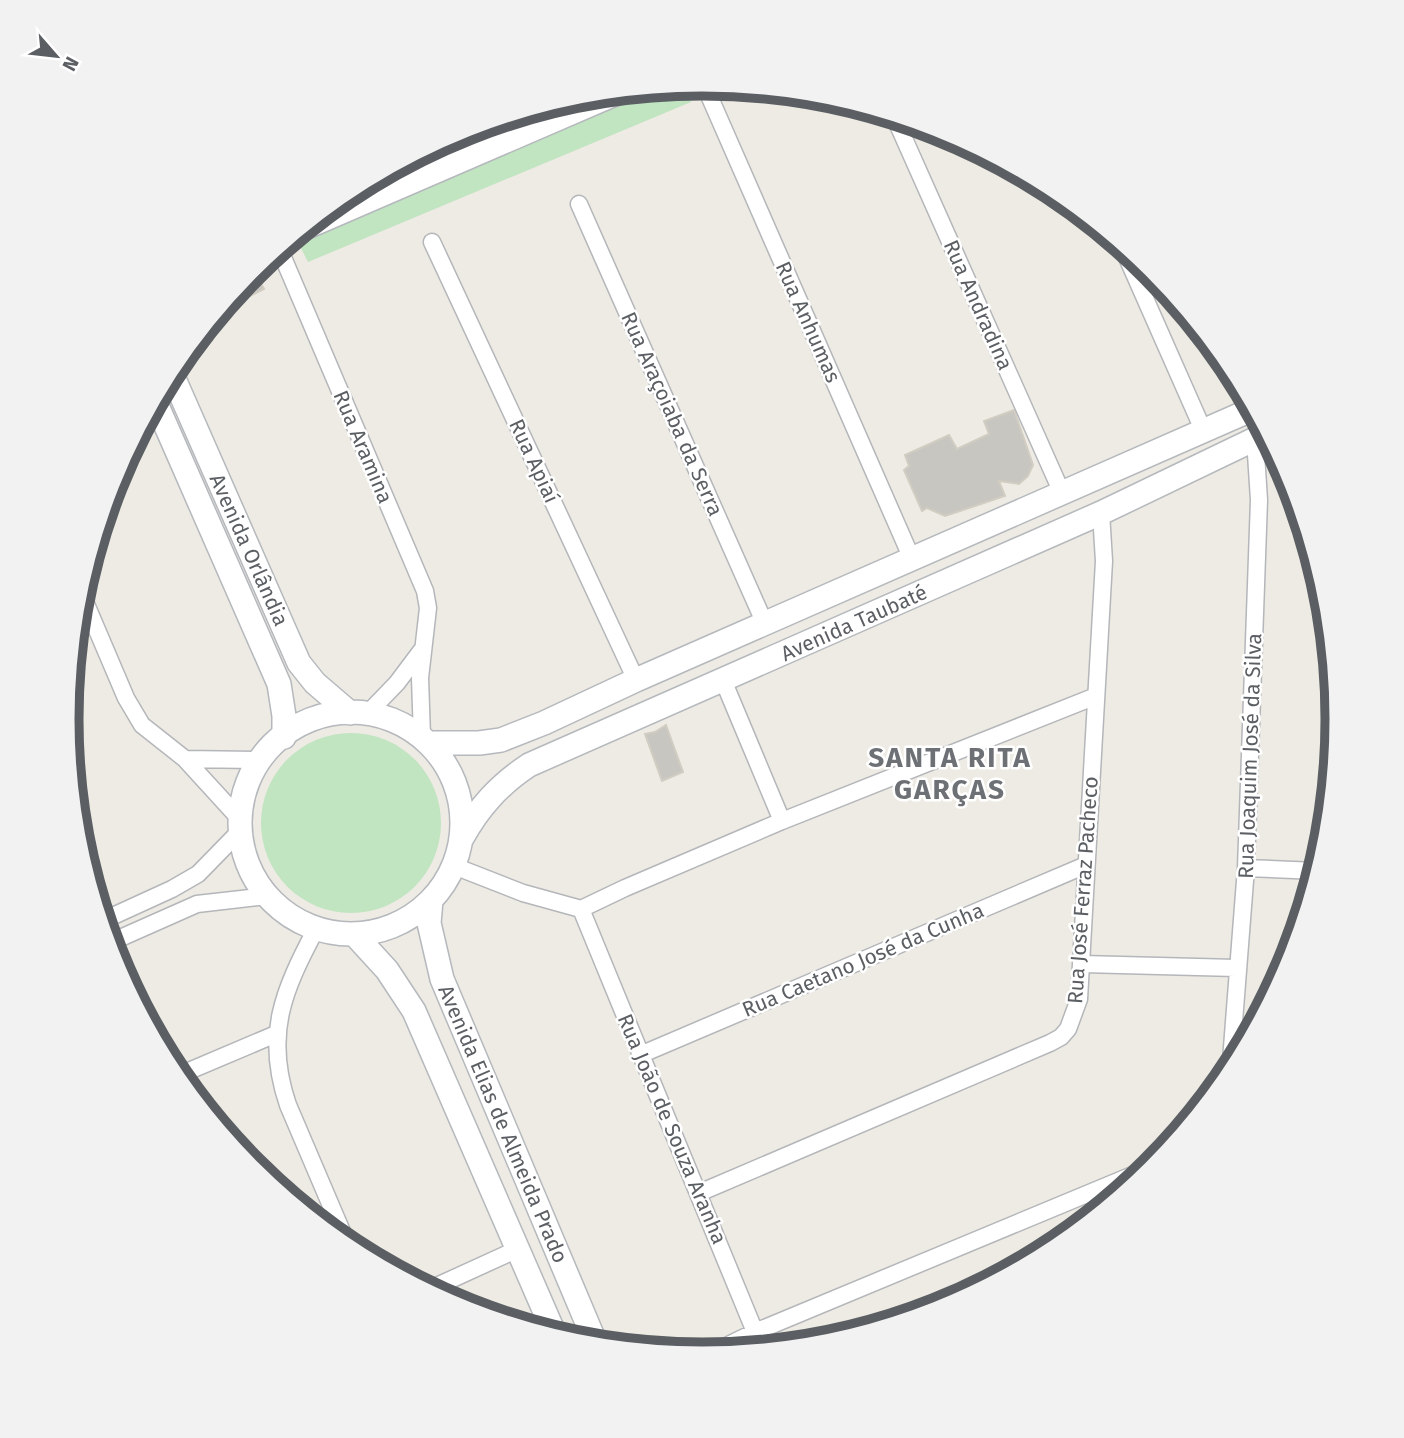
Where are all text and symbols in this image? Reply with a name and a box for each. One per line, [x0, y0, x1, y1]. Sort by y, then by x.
north arrow [21, 21, 91, 91]
text: N [57, 53, 84, 75]
street label: Rua Andradina [938, 236, 1018, 374]
street label: Rua Anhumas [770, 257, 846, 387]
street label: Rua Araçoiaba da Serra [615, 308, 729, 520]
street label: Rua Aramina [328, 387, 398, 507]
street label: Rua Apiaí [503, 415, 565, 507]
street label: Avenida Orlândia [204, 470, 294, 630]
street label: Avenida Taubaté [777, 579, 931, 667]
street label: Rua Joaquim José da Silva [1233, 633, 1267, 879]
district label: SANTA RITA GARÇAS [868, 741, 1032, 807]
street label: Rua José Ferraz Pacheco [1062, 775, 1104, 1005]
street label: Rua Caetano José da Cunha [738, 897, 988, 1023]
street label: Avenida Elias de Almeida Prado [433, 981, 573, 1267]
street label: Rua João de Souza Aranha [612, 1010, 732, 1248]

